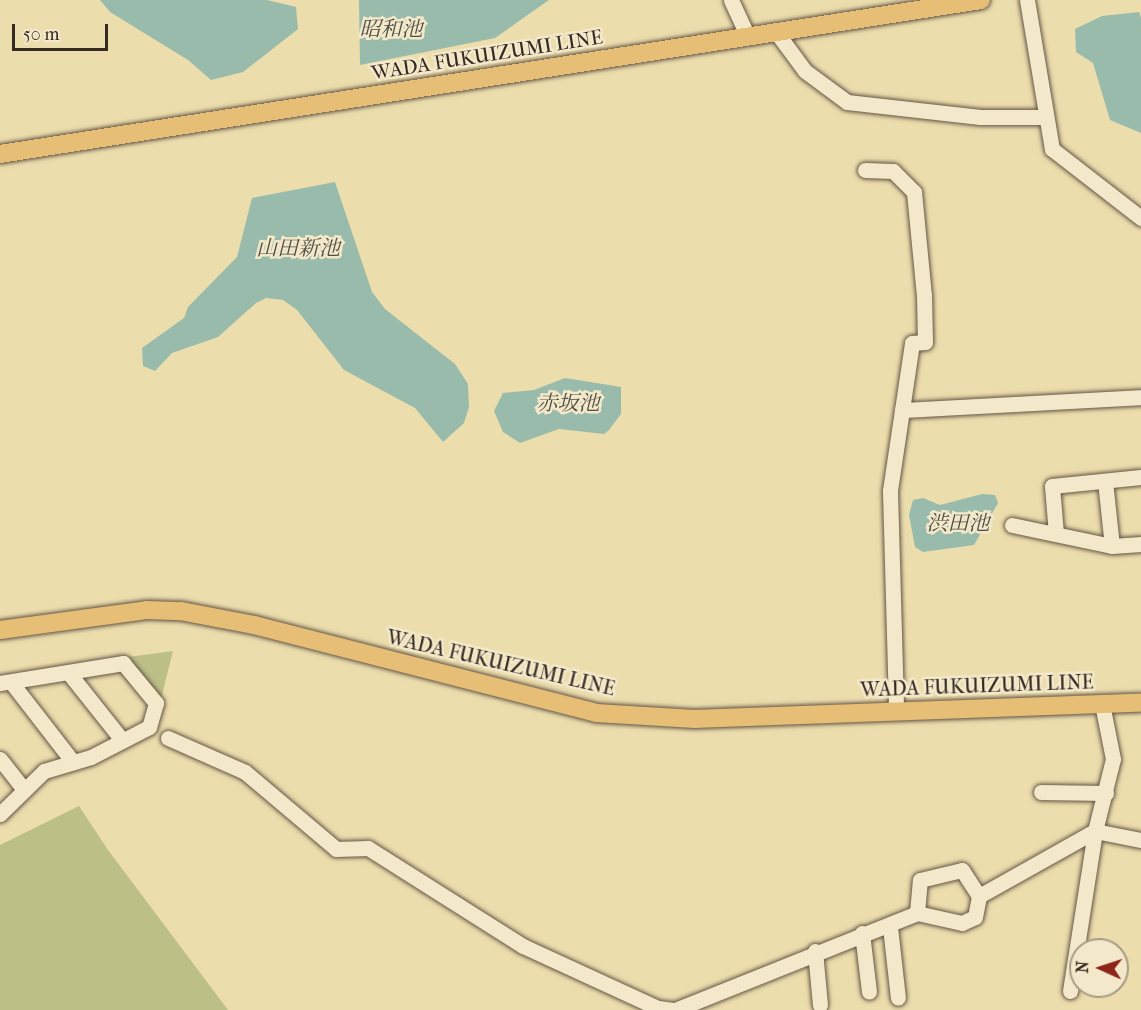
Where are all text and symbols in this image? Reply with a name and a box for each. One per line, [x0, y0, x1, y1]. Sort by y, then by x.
scale bar [15, 12, 111, 50]
water label: 昭和池 [360, 16, 422, 42]
text: 50 m [23, 24, 59, 45]
street label: WADA FUKUIZUMI LINE [370, 25, 604, 85]
water label: 山田新池 [256, 235, 340, 261]
water label: 赤坂池 [537, 390, 599, 416]
water label: 渋田池 [927, 510, 989, 536]
street label: WADA FUKUIZUMI LINE [384, 625, 618, 701]
street label: WADA FUKUIZUMI LINE [860, 670, 1094, 702]
north arrow [1069, 938, 1129, 998]
text: N [1073, 961, 1092, 974]

